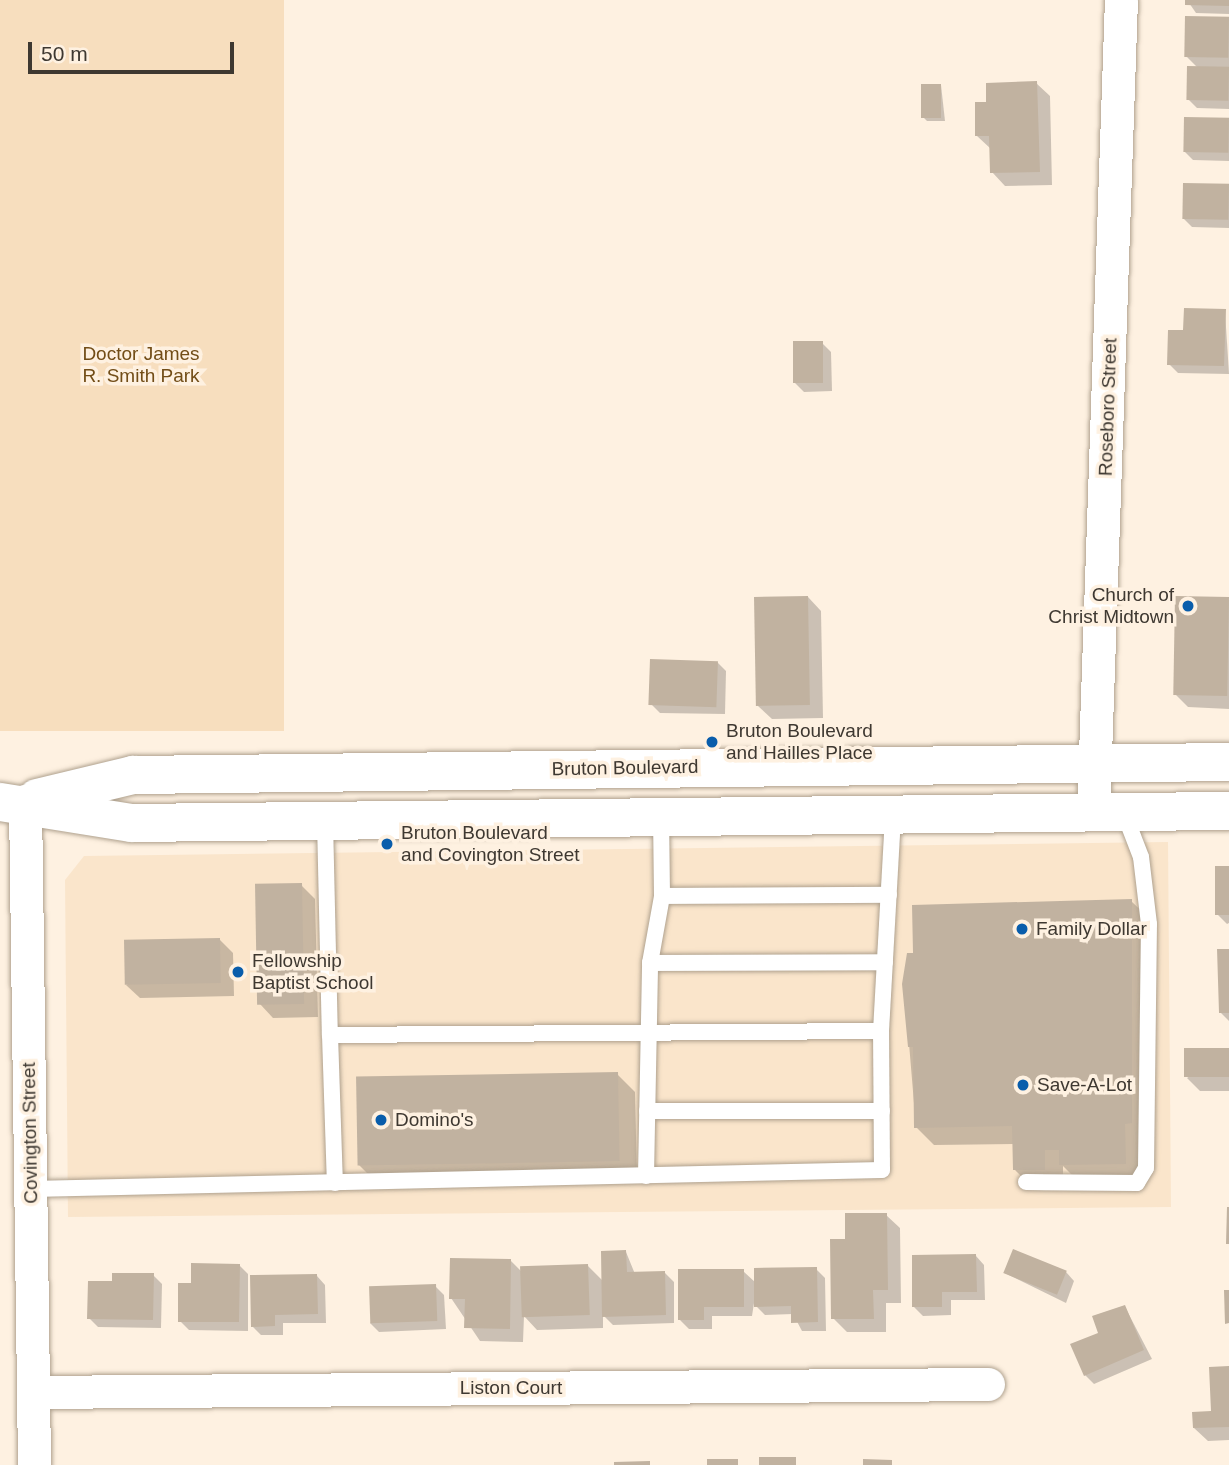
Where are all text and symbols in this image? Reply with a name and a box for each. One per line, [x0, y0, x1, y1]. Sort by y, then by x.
scale bar [32, 28, 238, 72]
text: 50 m [41, 42, 88, 65]
street label: Roseboro Street [1094, 337, 1122, 477]
park label: Doctor James R. Smith Park [82, 343, 200, 387]
place label: Church of Christ Midtown [1048, 584, 1174, 628]
marker: Church of Christ Midtown [1180, 598, 1196, 614]
place label: Bruton Boulevard and Hailles Place [726, 720, 873, 764]
marker: Bruton Boulevard and Hailles Place [704, 734, 720, 750]
street label: Bruton Boulevard [551, 755, 699, 781]
place label: Bruton Boulevard and Covington Street [401, 822, 580, 866]
marker: Bruton Boulevard and Covington Street [379, 836, 395, 852]
place label: Family Dollar [1036, 918, 1147, 940]
marker: Family Dollar [1014, 921, 1030, 937]
place label: Fellowship Baptist School [252, 950, 373, 994]
marker: Fellowship Baptist School [230, 964, 246, 980]
street label: Covington Street [17, 1062, 43, 1204]
place label: Save-A-Lot [1037, 1074, 1132, 1096]
marker: Save-A-Lot [1015, 1077, 1031, 1093]
place label: Domino's [395, 1109, 474, 1131]
marker: Domino's [373, 1112, 389, 1128]
street label: Liston Court [460, 1377, 562, 1399]

